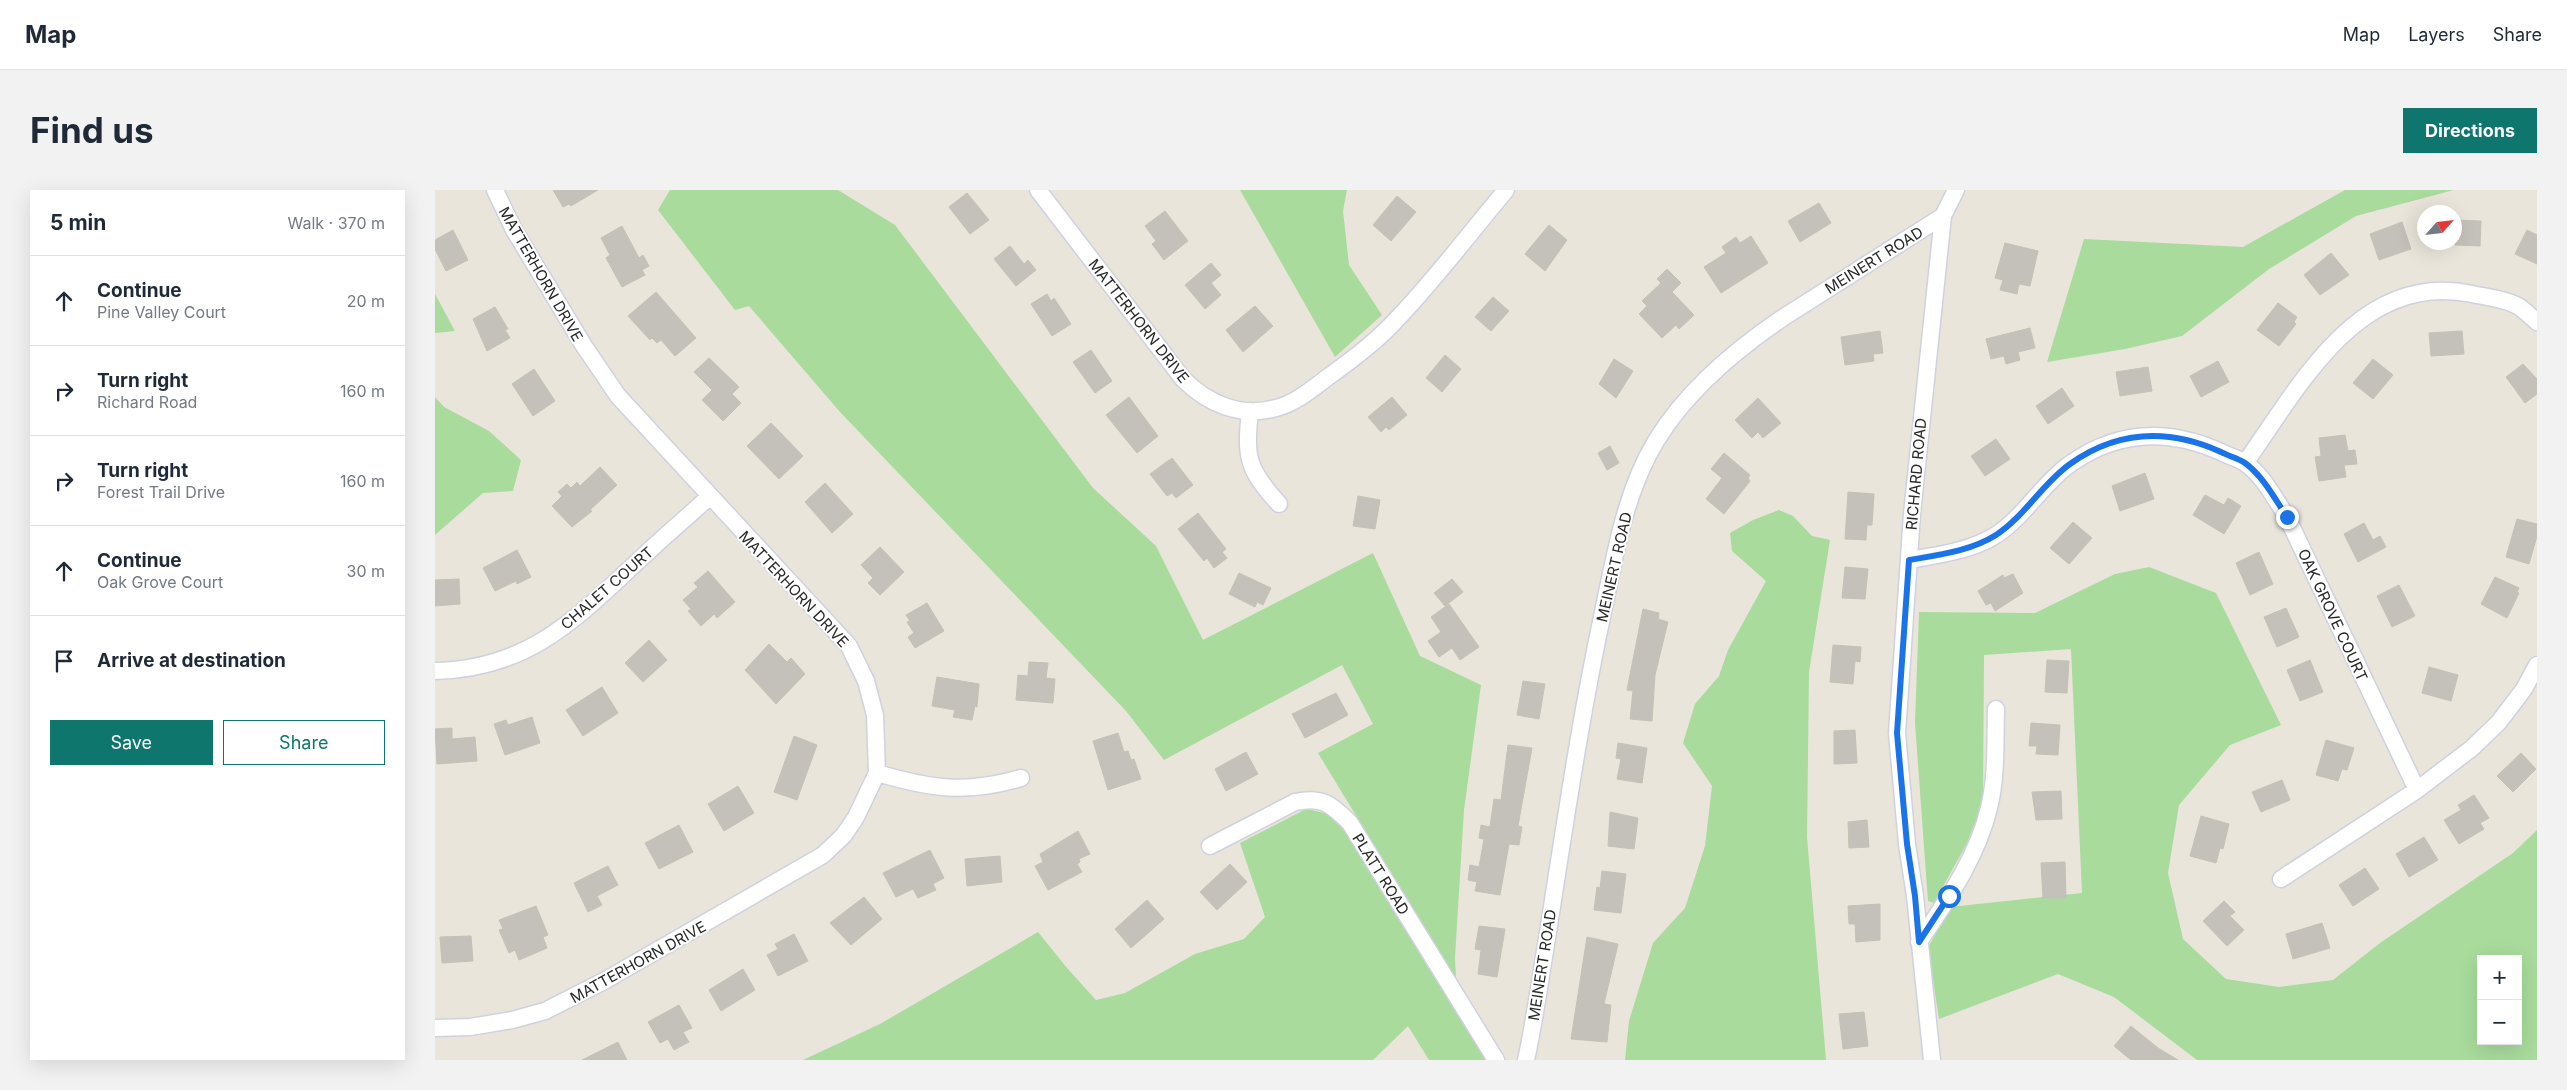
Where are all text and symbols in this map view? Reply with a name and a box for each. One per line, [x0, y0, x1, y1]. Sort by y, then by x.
text: Map [25, 20, 76, 49]
text: Map [2343, 24, 2380, 45]
text: Layers [2408, 24, 2465, 45]
text: Share [2493, 24, 2542, 45]
button: Directions [2403, 108, 2537, 153]
text: Find us [30, 109, 154, 151]
street label: MATTERHORN DRIVE [495, 203, 587, 345]
north arrow [2417, 205, 2462, 250]
text: 5 min [50, 210, 106, 235]
text: Walk · 370 m [288, 213, 385, 233]
street label: MEINERT ROAD [1821, 222, 1927, 298]
street label: MATTERHORN DRIVE [1085, 255, 1193, 387]
text: Continue [97, 279, 182, 302]
icon: ahead [50, 287, 78, 315]
text: 20 m [347, 291, 385, 311]
text: Pine Valley Court [97, 302, 226, 322]
text: Turn right [97, 369, 188, 392]
icon: right [50, 377, 78, 405]
text: 160 m [340, 381, 385, 401]
text: Richard Road [97, 392, 197, 412]
street label: RICHARD ROAD [1902, 417, 1930, 531]
text: Turn right [97, 459, 188, 482]
icon: right [50, 467, 78, 495]
text: 160 m [340, 471, 385, 491]
text: Forest Trail Drive [97, 482, 225, 502]
route end [2276, 506, 2299, 529]
street label: MEINERT ROAD [1592, 510, 1636, 624]
street label: MATTERHORN DRIVE [735, 527, 853, 651]
street label: CHALET COURT [557, 543, 657, 633]
street label: OAK GROVE COURT [2294, 546, 2372, 684]
text: Continue [97, 549, 182, 572]
icon: ahead [50, 557, 78, 585]
text: 30 m [347, 561, 385, 581]
text: Oak Grove Court [97, 572, 223, 592]
icon: arrive [50, 647, 78, 675]
text: Arrive at destination [97, 649, 286, 672]
button: Save [50, 720, 213, 765]
button: Share [223, 720, 385, 765]
street label: PLATT ROAD [1348, 830, 1414, 918]
route start [1938, 885, 1961, 908]
street label: MEINERT ROAD [1524, 908, 1560, 1022]
street label: MATTERHORN DRIVE [567, 917, 709, 1007]
map controls [2477, 955, 2522, 1045]
button: + [2477, 955, 2522, 1000]
button: − [2477, 1000, 2522, 1045]

